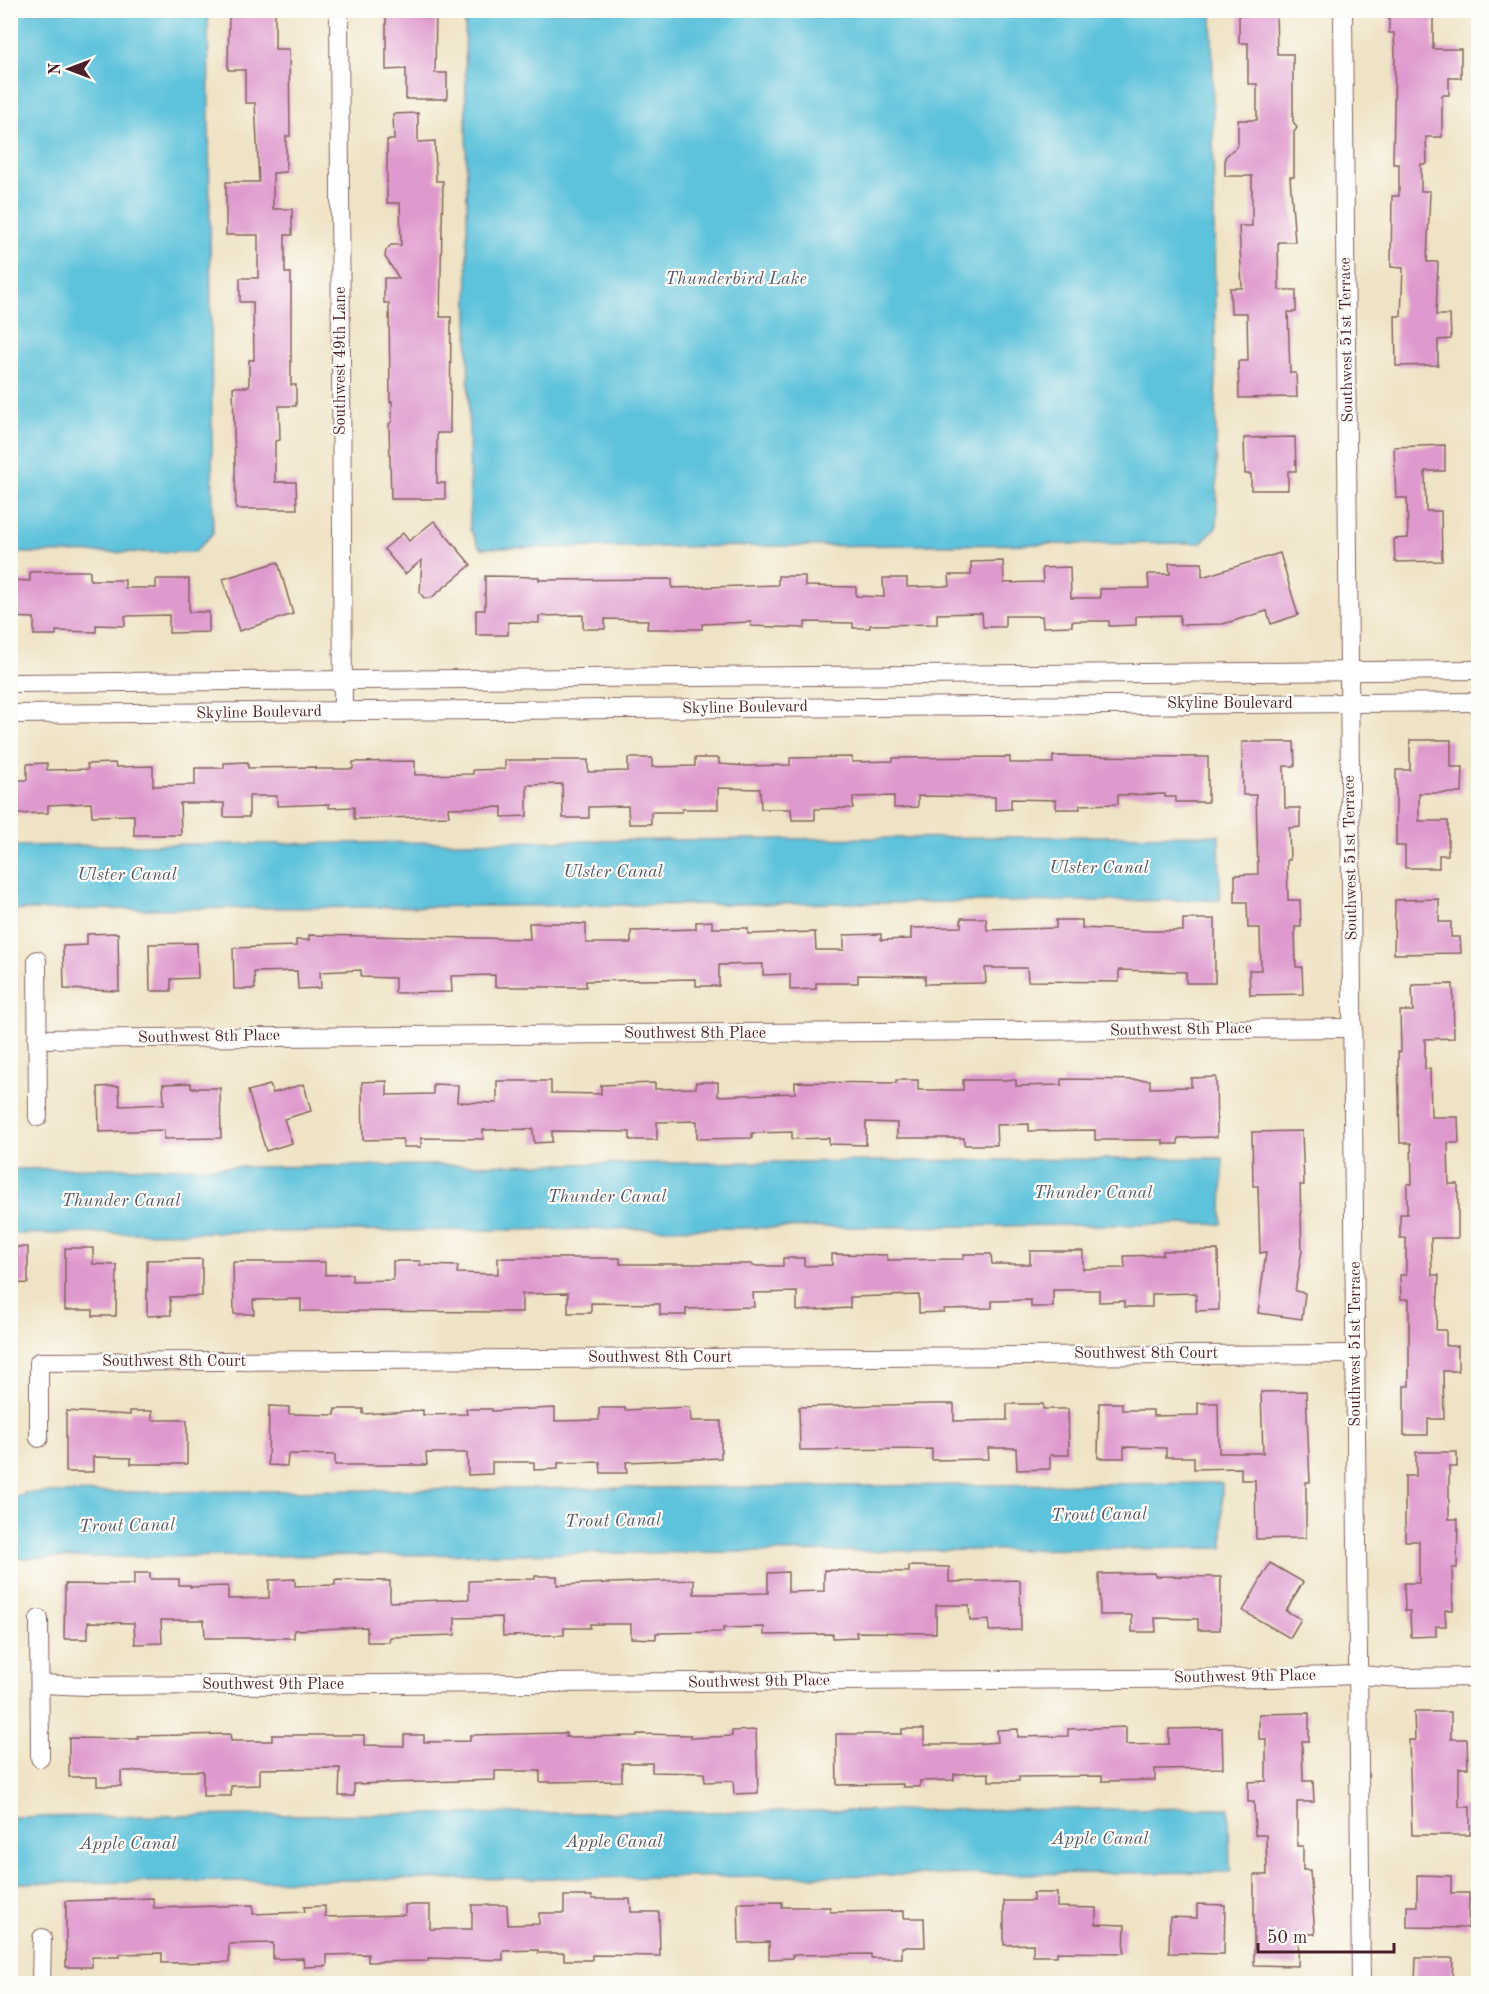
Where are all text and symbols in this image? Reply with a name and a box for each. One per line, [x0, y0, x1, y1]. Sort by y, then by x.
north arrow [39, 39, 99, 99]
text: N [48, 62, 64, 75]
street label: Southwest 51st Terrace [1338, 257, 1356, 423]
water label: Thunderbird Lake [665, 270, 807, 288]
street label: Southwest 49th Lane [333, 287, 349, 435]
street label: Skyline Boulevard [1167, 696, 1293, 712]
street label: Skyline Boulevard [682, 699, 808, 717]
street label: Skyline Boulevard [196, 704, 322, 722]
street label: Southwest 51st Terrace [1342, 775, 1360, 941]
water label: Ulster Canal [1049, 859, 1150, 877]
water label: Ulster Canal [563, 863, 664, 881]
water label: Ulster Canal [77, 866, 178, 884]
street label: Southwest 8th Place [1110, 1021, 1252, 1039]
street label: Southwest 8th Place [624, 1026, 766, 1042]
street label: Southwest 8th Place [138, 1028, 280, 1046]
water label: Thunder Canal [1034, 1184, 1153, 1202]
water label: Thunder Canal [548, 1188, 667, 1206]
water label: Thunder Canal [62, 1192, 181, 1210]
street label: Southwest 51st Terrace [1348, 1261, 1364, 1427]
street label: Southwest 8th Court [1074, 1346, 1218, 1362]
street label: Southwest 8th Court [588, 1350, 732, 1366]
street label: Southwest 8th Court [102, 1354, 246, 1370]
water label: Trout Canal [1051, 1505, 1148, 1525]
water label: Trout Canal [565, 1511, 662, 1531]
water label: Trout Canal [79, 1516, 176, 1536]
street label: Southwest 9th Place [1174, 1668, 1316, 1686]
street label: Southwest 9th Place [688, 1673, 830, 1691]
street label: Southwest 9th Place [202, 1677, 344, 1693]
water label: Apple Canal [1050, 1830, 1149, 1848]
water label: Apple Canal [564, 1833, 663, 1851]
water label: Apple Canal [78, 1835, 177, 1853]
scale bar [1258, 1916, 1394, 1954]
text: 50 m [1267, 1929, 1307, 1947]

